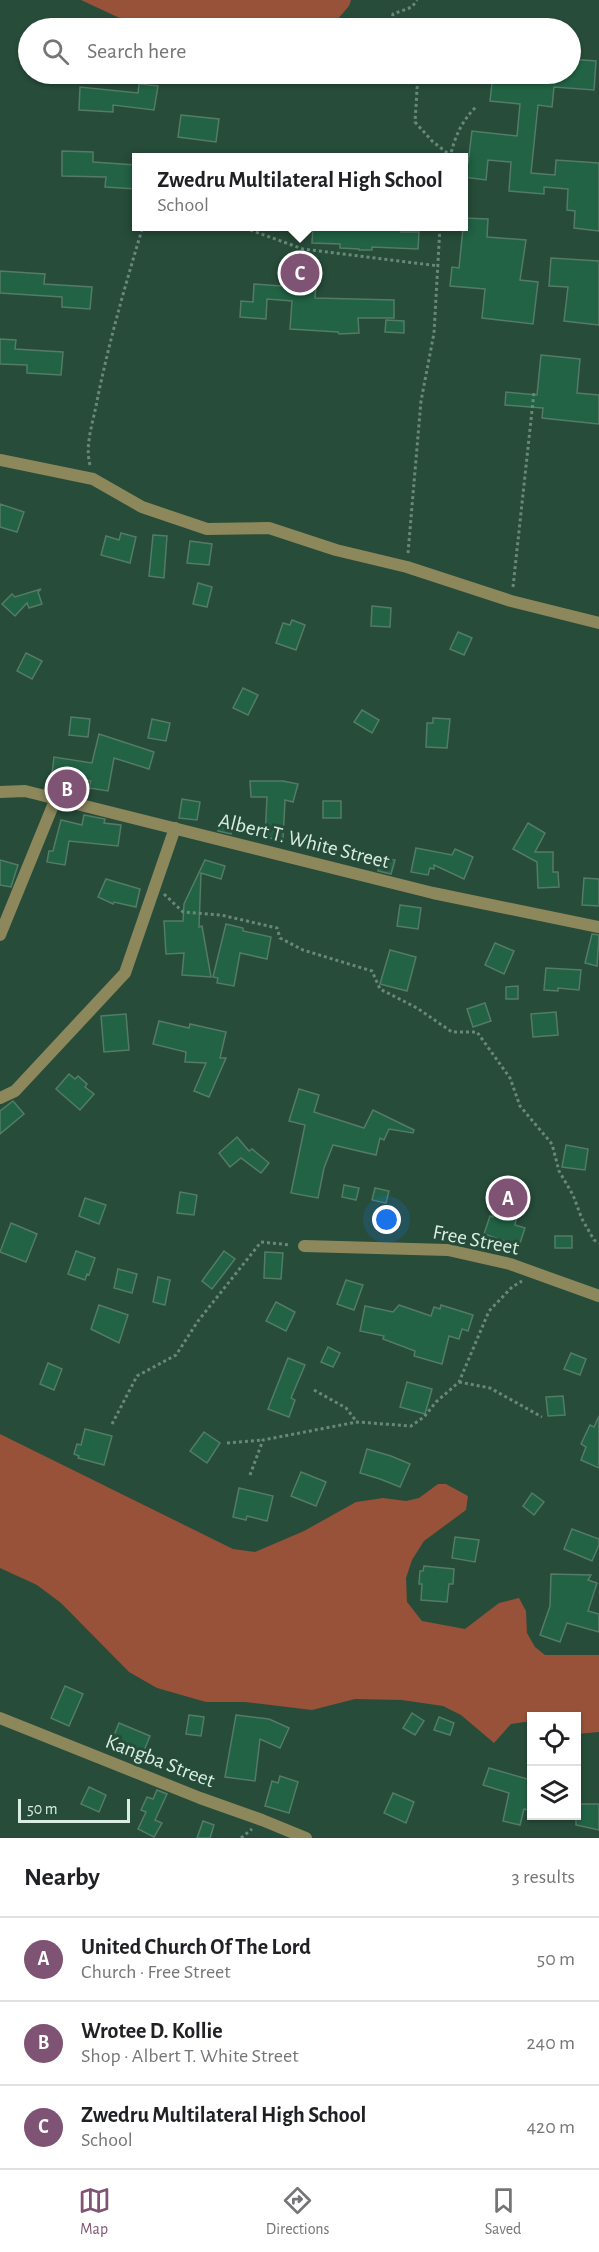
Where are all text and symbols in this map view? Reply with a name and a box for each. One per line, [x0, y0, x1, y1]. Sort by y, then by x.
search box [18, 18, 581, 84]
icon: search [39, 35, 72, 68]
text: Search here [87, 40, 186, 62]
popup [132, 153, 468, 231]
text: Zwedru Multilateral High School [157, 169, 443, 191]
text: School [157, 195, 209, 215]
pin: C [280, 250, 320, 296]
pin: B [48, 766, 86, 812]
street label: Albert T. White Street [217, 810, 392, 872]
pin: A [488, 1176, 528, 1220]
your location [372, 1205, 401, 1234]
street label: Free Street [431, 1221, 521, 1259]
map controls [527, 1712, 581, 1820]
button: locate [527, 1712, 581, 1766]
street label: Kangba Street [102, 1731, 218, 1792]
button: layers [527, 1766, 581, 1820]
scale bar [18, 1796, 130, 1824]
text: 50 m [27, 1801, 58, 1817]
text: Nearby [24, 1864, 100, 1890]
text: 3 results [511, 1867, 575, 1887]
text: United Church Of The Lord [81, 1936, 311, 1958]
text: A [38, 1949, 50, 1969]
text: 50 m [537, 1949, 575, 1969]
text: Church · Free Street [81, 1962, 231, 1982]
text: Wrotee D. Kollie [81, 2020, 223, 2042]
text: B [38, 2033, 49, 2053]
text: 240 m [526, 2033, 575, 2053]
text: Shop · Albert T. White Street [81, 2046, 299, 2066]
text: Zwedru Multilateral High School [81, 2104, 366, 2126]
text: C [38, 2117, 49, 2137]
text: 420 m [526, 2117, 575, 2137]
text: School [81, 2130, 133, 2150]
tab: Map [78, 2184, 111, 2239]
tab: Directions [266, 2184, 330, 2239]
tab: Saved [485, 2184, 521, 2239]

